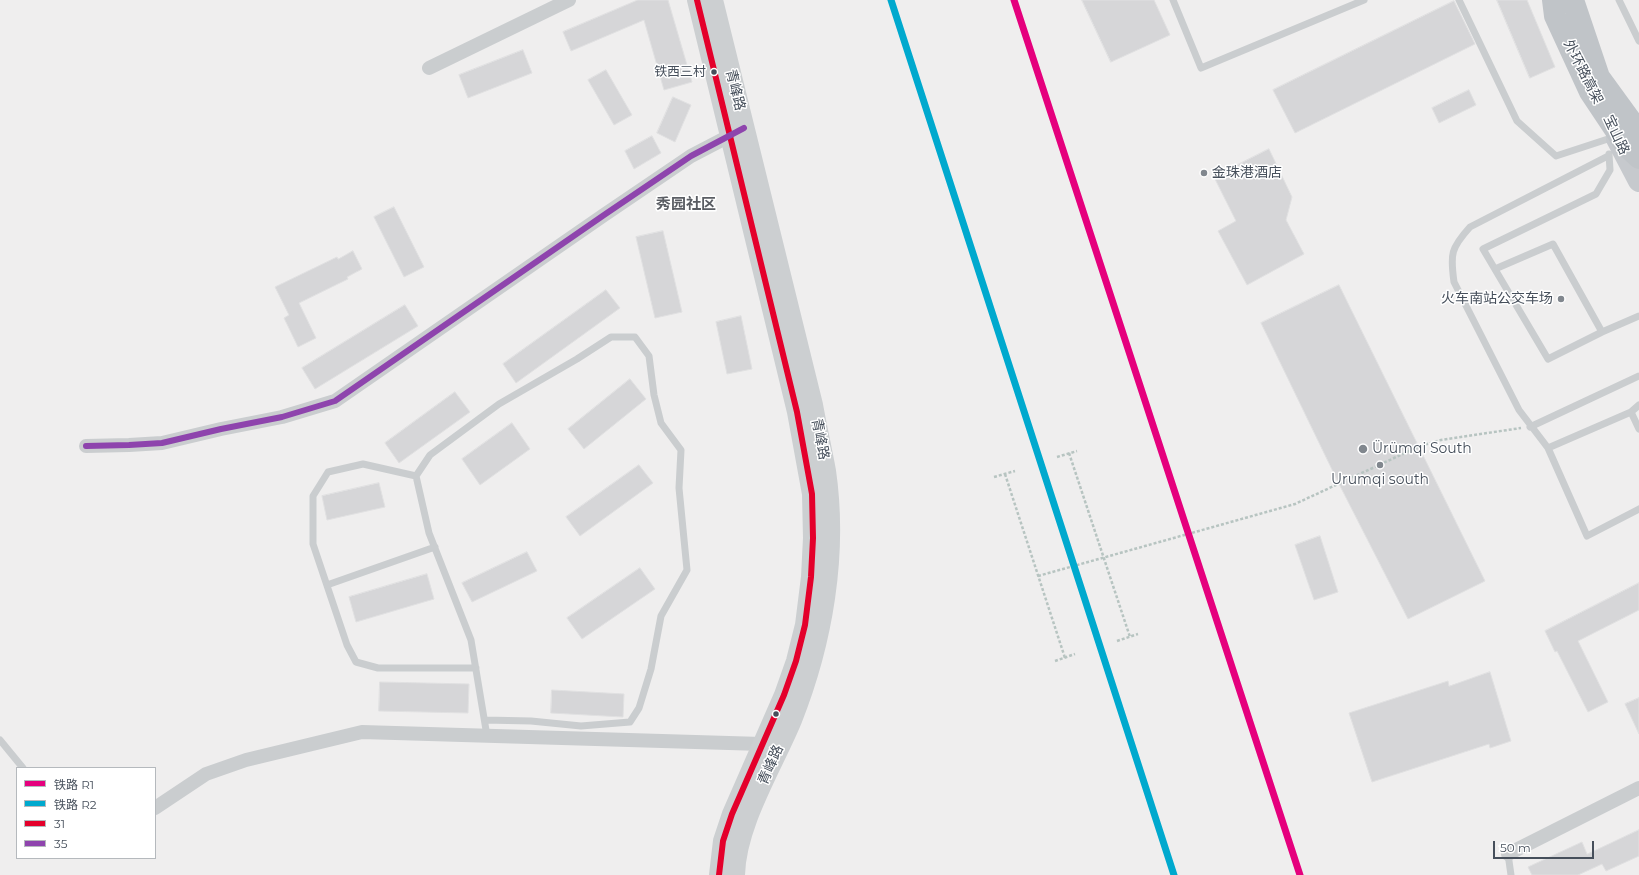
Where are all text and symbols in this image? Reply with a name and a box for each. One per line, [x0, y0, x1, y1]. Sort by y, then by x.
street label: 外环路高架 [1560, 37, 1606, 107]
place label: 铁西三村 [654, 64, 706, 80]
marker: 铁西三村 [709, 67, 719, 77]
street label: 青峰路 [722, 68, 748, 112]
street label: 宝山路 [1600, 112, 1632, 158]
place label: 金珠港酒店 [1212, 165, 1282, 181]
marker: 金珠港酒店 [1199, 168, 1209, 178]
district label: 秀园社区 [656, 196, 716, 214]
place label: 火车南站公交车场 [1441, 291, 1553, 307]
marker: 火车南站公交车场 [1556, 294, 1566, 304]
street label: 青峰路 [808, 417, 832, 461]
place label: Ürümqi South [1372, 441, 1472, 457]
marker: Ürümqi South [1357, 443, 1369, 455]
marker: Urumqi south [1375, 460, 1385, 470]
place label: Urumqi south [1331, 472, 1429, 488]
unlabelled marker [771, 709, 781, 719]
street label: 青峰路 [755, 742, 787, 788]
legend [16, 767, 156, 859]
text: 铁路 R1 [54, 777, 94, 792]
text: 铁路 R2 [54, 797, 97, 812]
text: 31 [54, 816, 65, 831]
scale bar [1495, 833, 1596, 859]
text: 35 [54, 836, 67, 851]
text: 50 m [1500, 840, 1531, 855]

